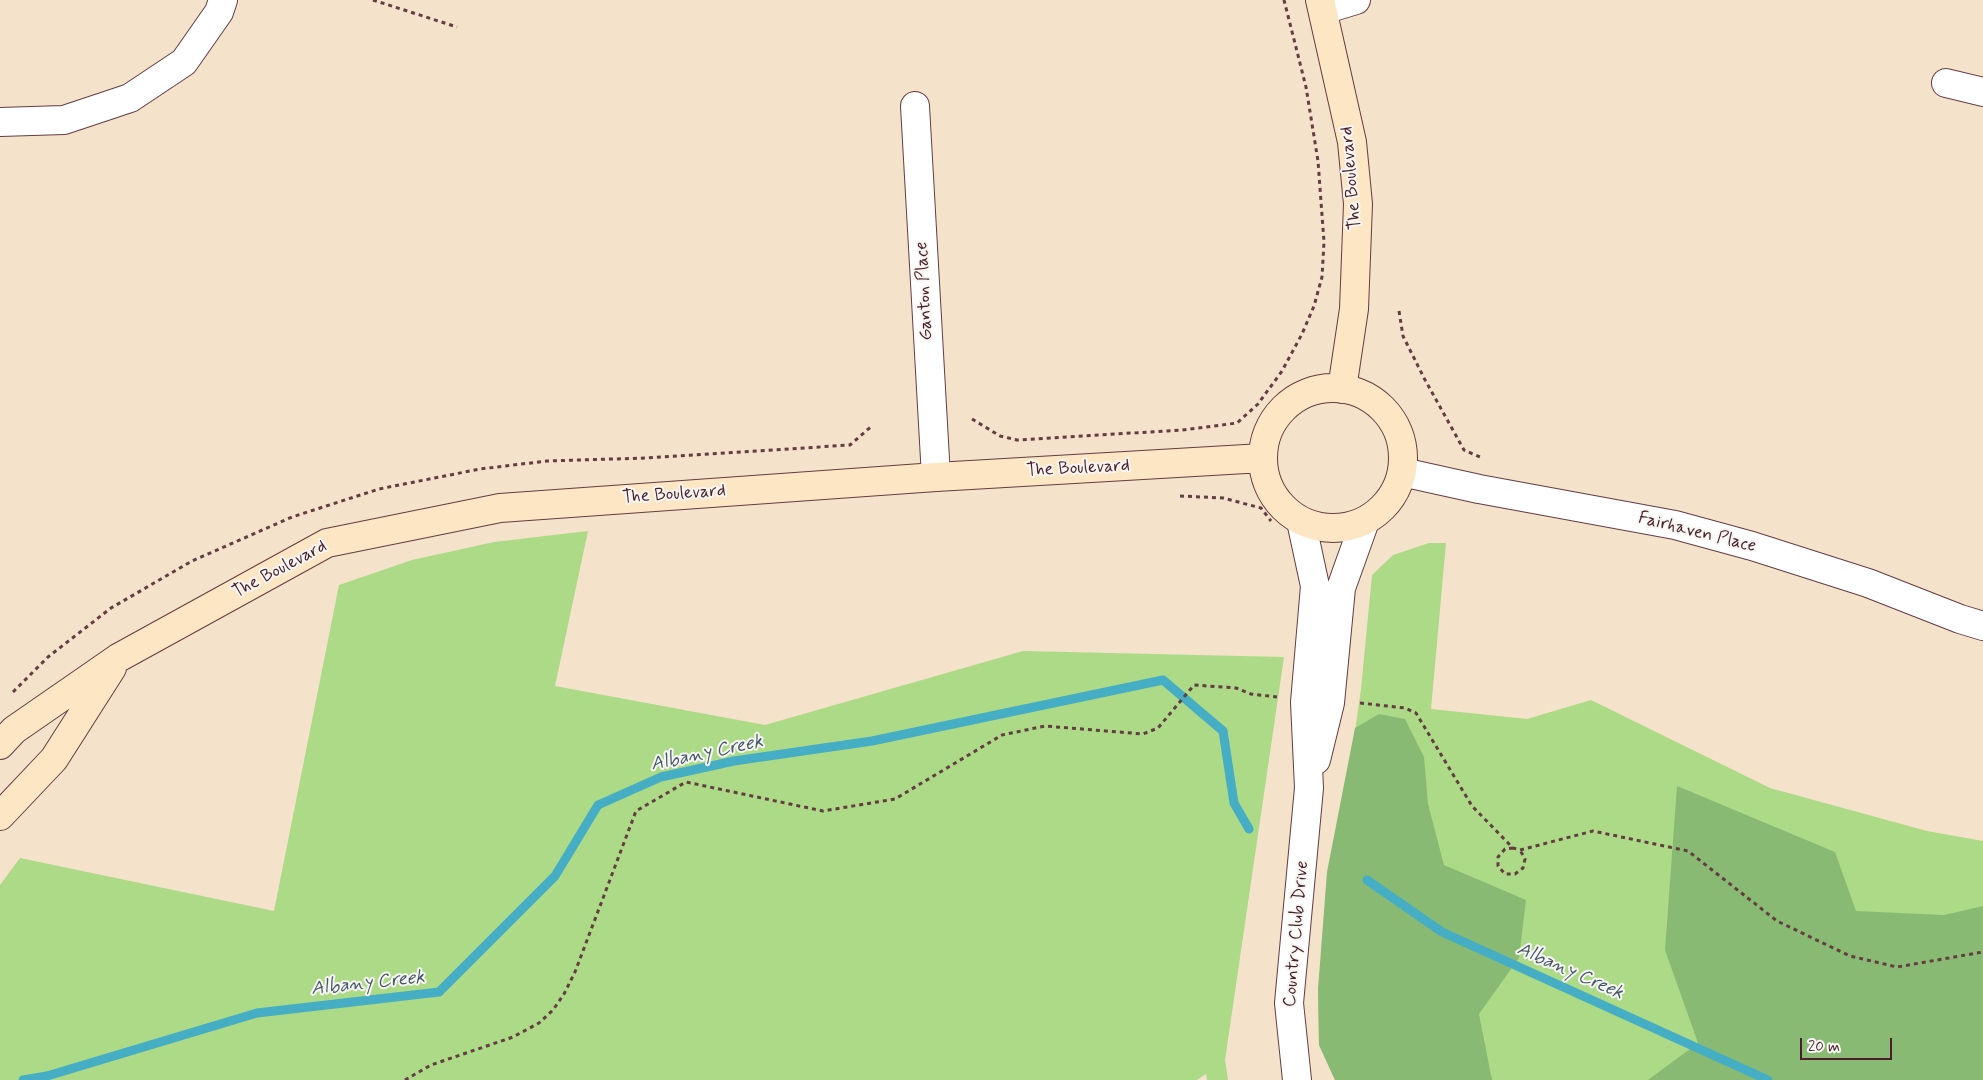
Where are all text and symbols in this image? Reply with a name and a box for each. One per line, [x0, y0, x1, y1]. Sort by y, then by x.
street label: The Boulevard [1337, 125, 1367, 231]
street label: Ganton Place [912, 241, 938, 341]
street label: The Boulevard [1026, 456, 1130, 482]
street label: The Boulevard [622, 481, 726, 509]
street label: Fairhaven Place [1636, 508, 1758, 558]
street label: The Boulevard [229, 536, 331, 604]
water label: Albany Creek [649, 731, 765, 777]
street label: Country Club Drive [1280, 860, 1314, 1008]
water label: Albany Creek [1513, 938, 1627, 1006]
water label: Albany Creek [310, 967, 426, 1001]
scale bar [1803, 1028, 1896, 1060]
text: 20 m [1808, 1037, 1840, 1057]

